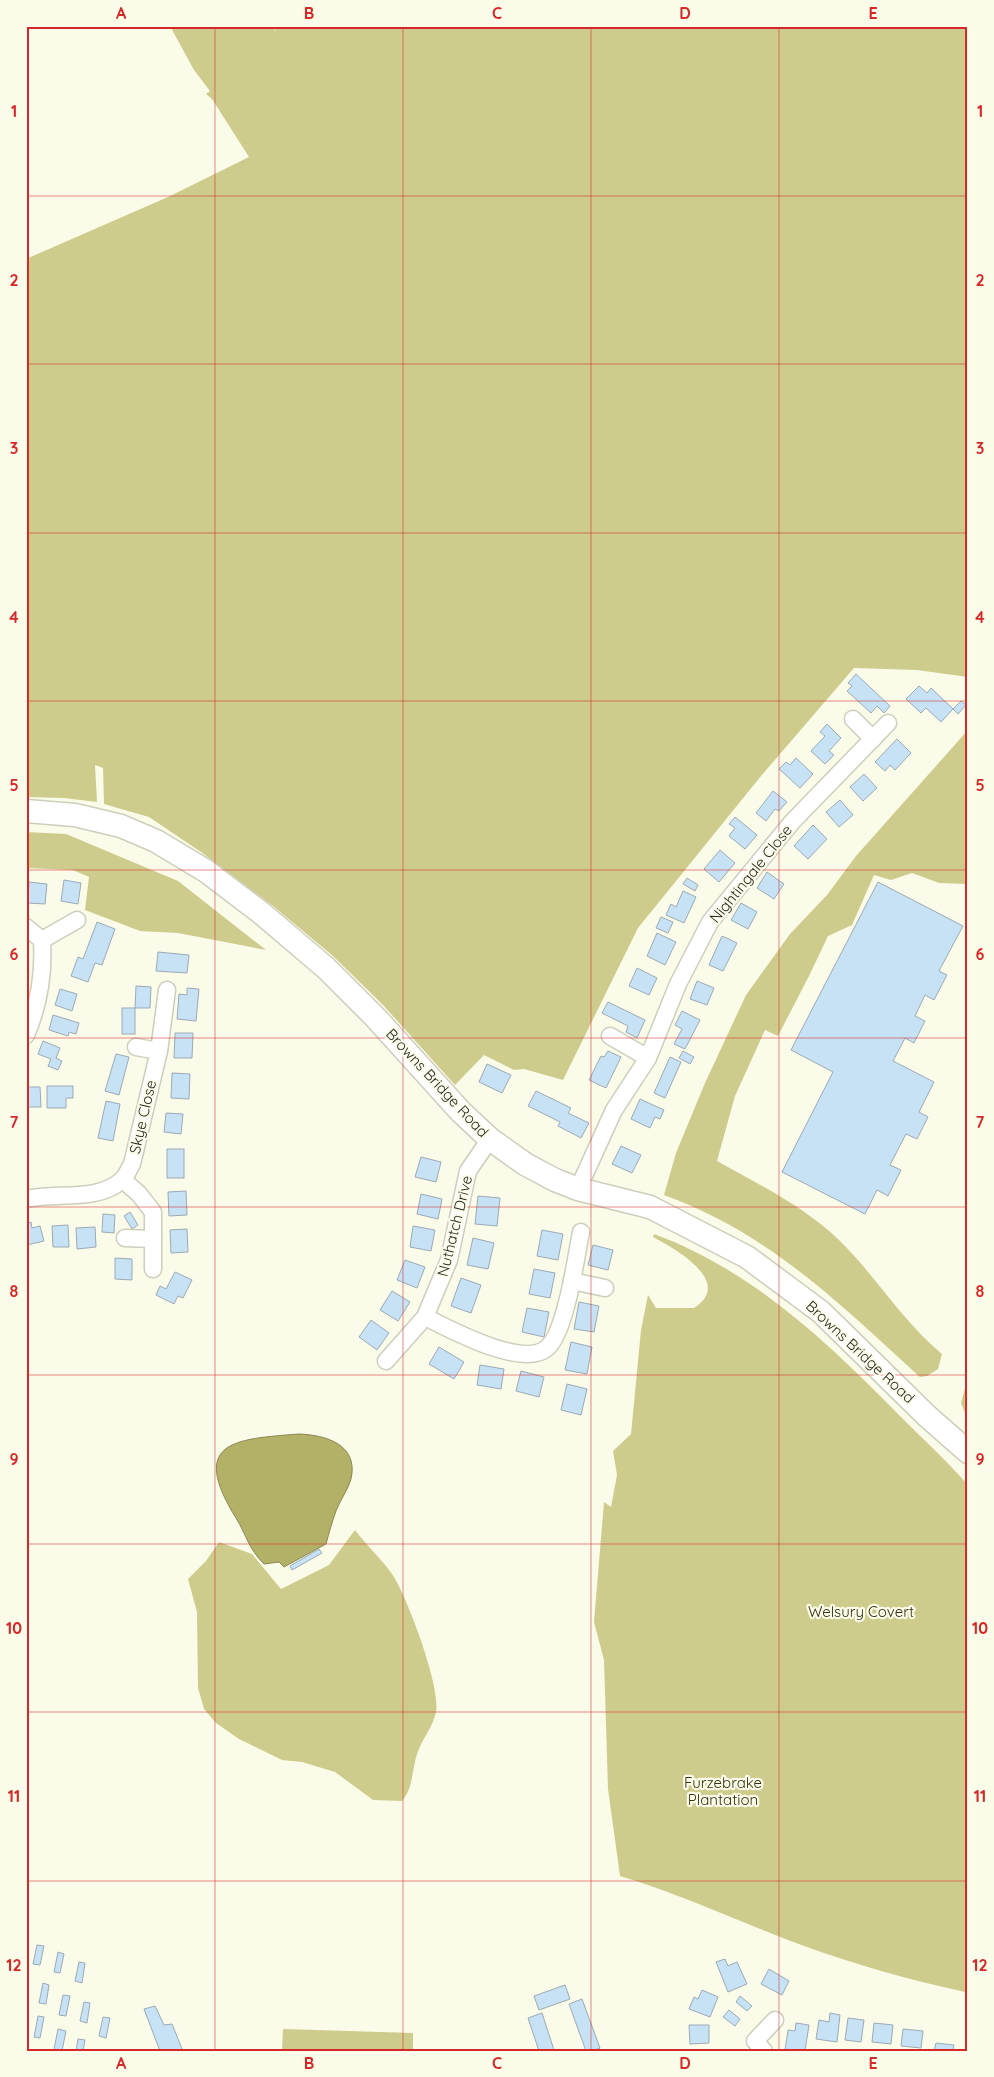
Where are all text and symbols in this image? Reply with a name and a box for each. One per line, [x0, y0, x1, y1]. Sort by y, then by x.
text: A [116, 3, 127, 23]
text: B [304, 3, 314, 23]
text: C [492, 3, 502, 23]
text: D [679, 3, 691, 23]
text: E [868, 3, 878, 23]
text: 1 [11, 101, 17, 121]
text: 1 [977, 101, 983, 121]
text: 2 [9, 270, 19, 290]
text: 2 [975, 270, 985, 290]
text: 3 [10, 438, 18, 458]
text: 3 [976, 438, 984, 458]
text: 4 [9, 607, 19, 627]
text: 4 [975, 607, 985, 627]
text: 5 [9, 775, 19, 795]
text: 5 [975, 775, 985, 795]
street label: Nightingale Close [705, 821, 796, 927]
text: 6 [10, 944, 19, 964]
text: 6 [976, 944, 985, 964]
street label: Browns Bridge Road [382, 1024, 493, 1141]
street label: Skye Close [125, 1078, 160, 1156]
text: 7 [10, 1112, 19, 1132]
text: 7 [976, 1112, 985, 1132]
street label: Nuthatch Drive [433, 1173, 476, 1278]
text: 8 [10, 1281, 19, 1301]
text: 8 [976, 1281, 985, 1301]
street label: Browns Bridge Road [802, 1296, 919, 1407]
text: 9 [9, 1449, 19, 1469]
text: 9 [975, 1449, 985, 1469]
park label: Welsury Covert [808, 1602, 914, 1621]
text: 10 [6, 1618, 22, 1638]
text: 10 [972, 1618, 988, 1638]
park label: Furzebrake Plantation [684, 1773, 762, 1809]
text: 11 [8, 1786, 20, 1806]
text: 11 [974, 1786, 986, 1806]
text: 12 [6, 1955, 22, 1975]
text: 12 [972, 1955, 988, 1975]
text: A [116, 2053, 127, 2073]
text: B [304, 2053, 314, 2073]
text: C [492, 2053, 502, 2073]
text: D [679, 2053, 691, 2073]
text: E [868, 2053, 878, 2073]

